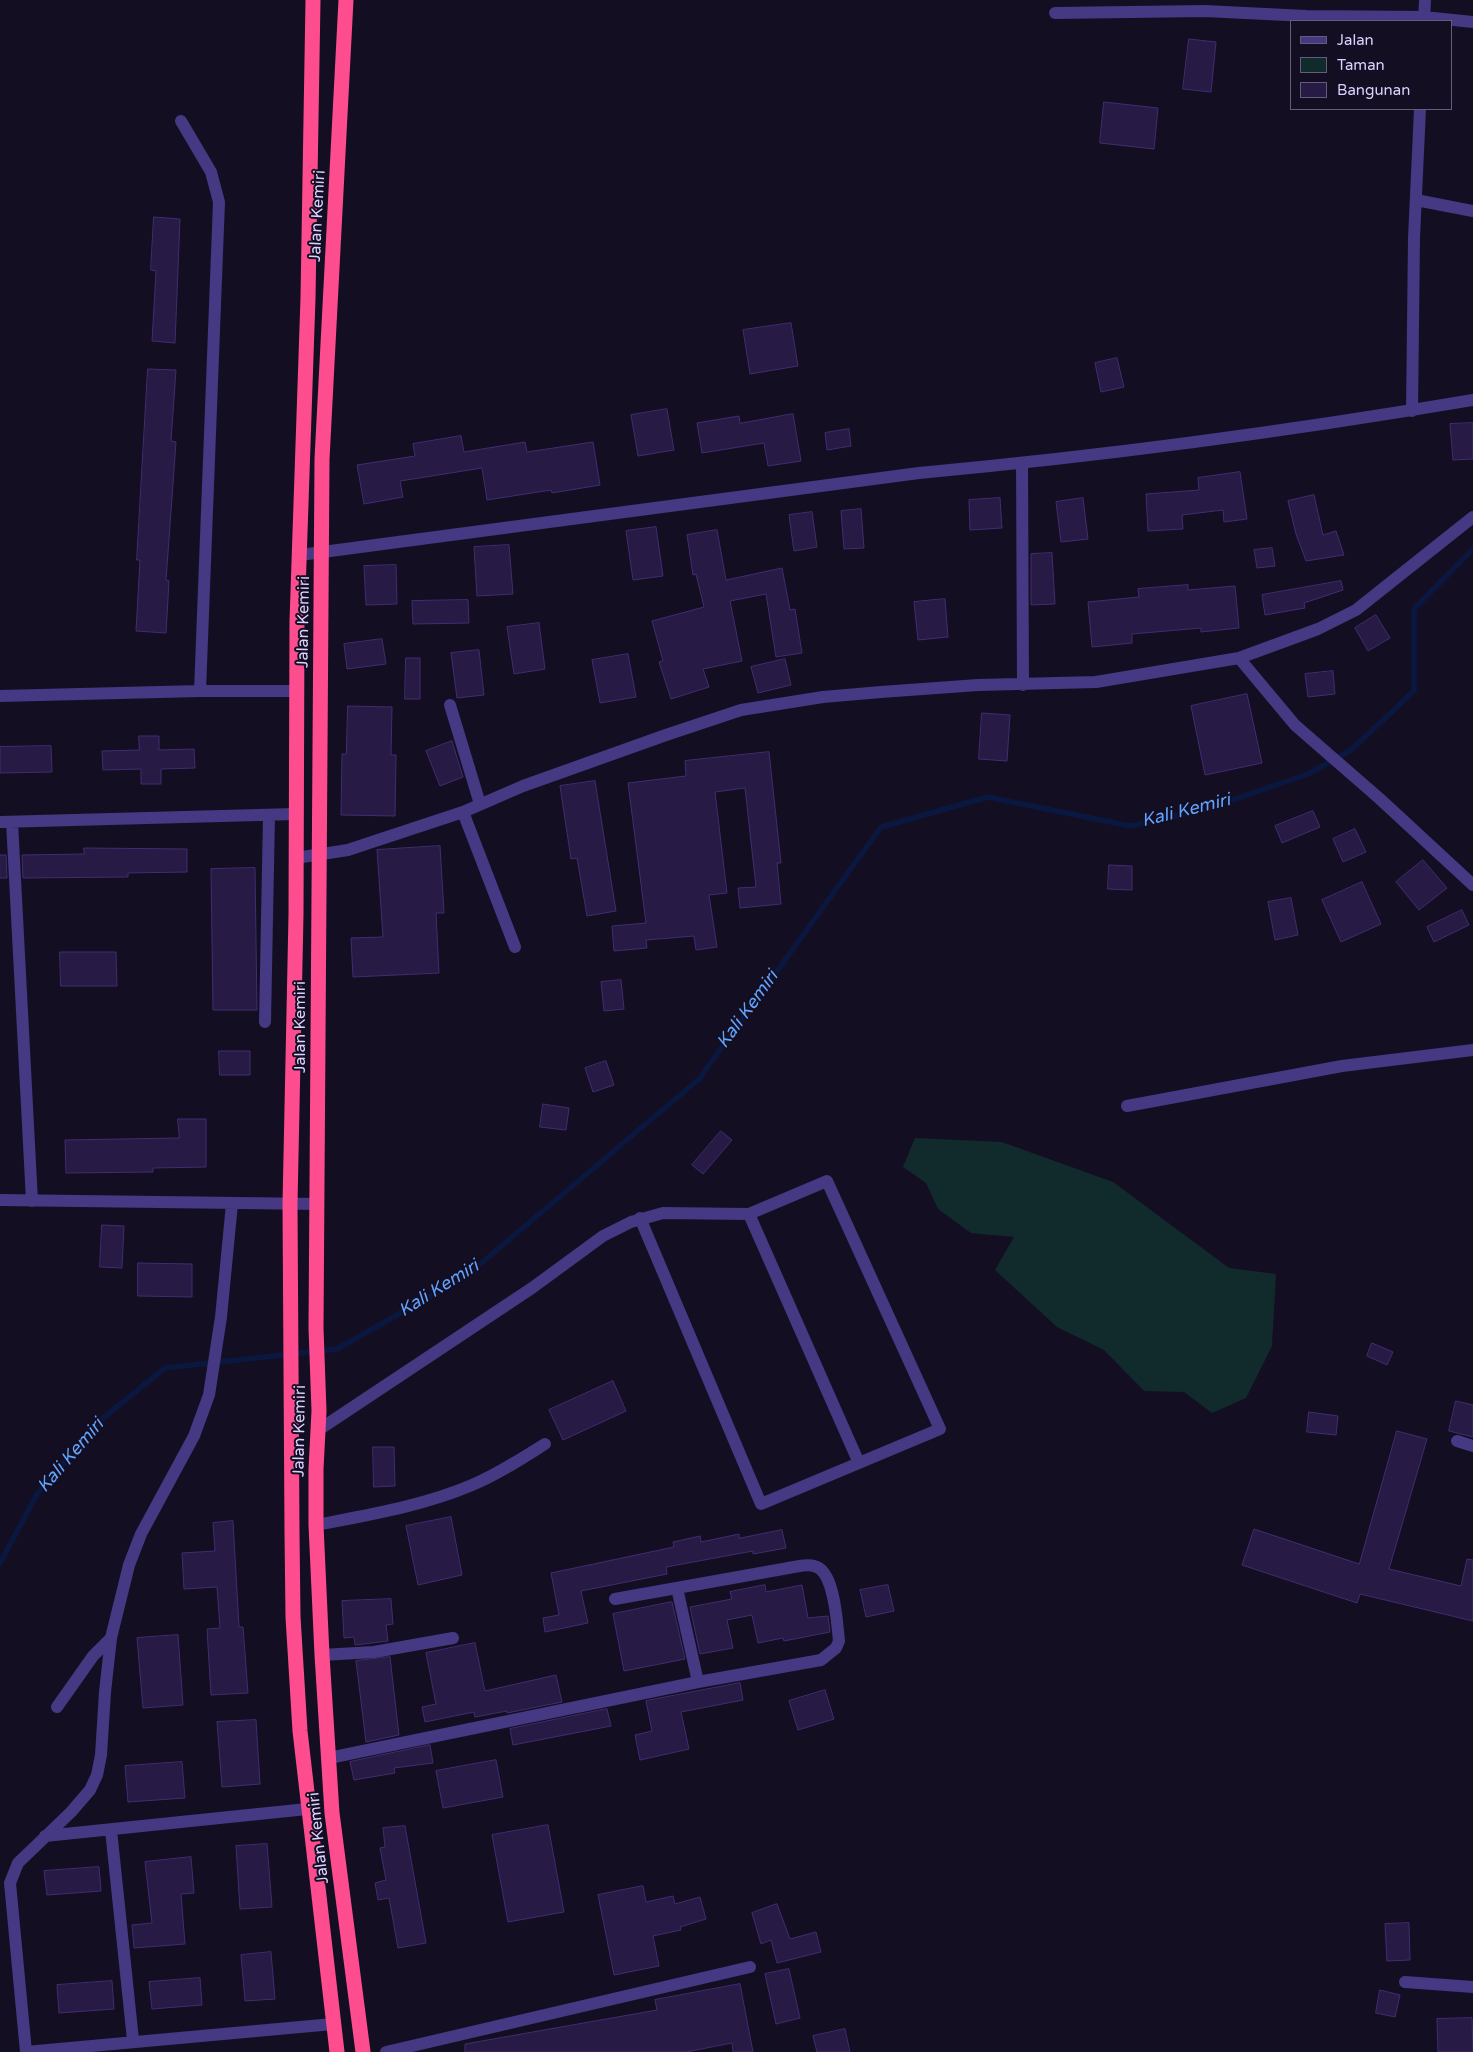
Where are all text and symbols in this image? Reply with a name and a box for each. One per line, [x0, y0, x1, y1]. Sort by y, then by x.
legend [1290, 20, 1453, 110]
text: Jalan [1337, 31, 1374, 49]
text: Taman [1337, 56, 1385, 74]
text: Bangunan [1337, 81, 1410, 99]
street label: Jalan Kemiri [306, 170, 330, 262]
street label: Jalan Kemiri [294, 576, 314, 668]
water label: Kali Kemiri [1140, 790, 1232, 832]
water label: Kali Kemiri [713, 967, 783, 1053]
street label: Jalan Kemiri [291, 981, 311, 1073]
water label: Kali Kemiri [395, 1256, 483, 1322]
street label: Jalan Kemiri [290, 1385, 310, 1477]
water label: Kali Kemiri [33, 1415, 109, 1497]
street label: Jalan Kemiri [305, 1791, 333, 1885]

